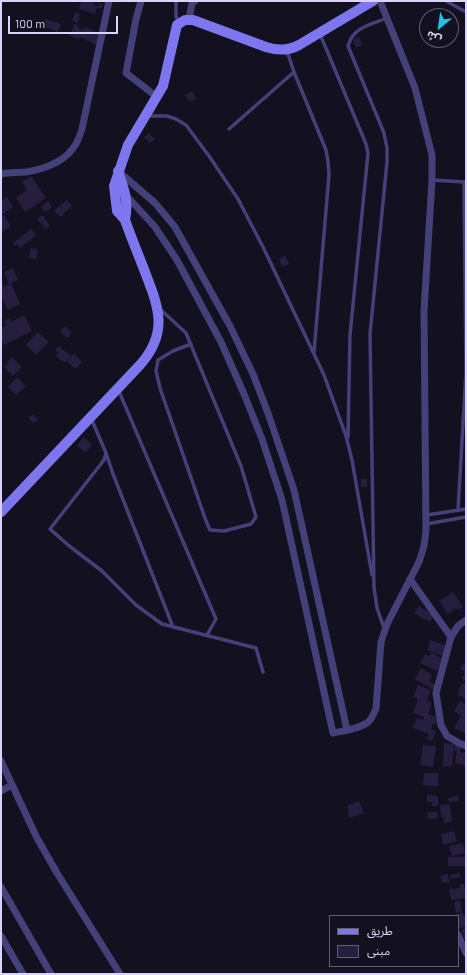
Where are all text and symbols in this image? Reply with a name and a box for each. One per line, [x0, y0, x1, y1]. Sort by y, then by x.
scale bar [10, 8, 120, 34]
north arrow [419, 8, 459, 48]
text: 100 m [15, 16, 45, 30]
text: ش [424, 29, 443, 47]
legend [329, 915, 459, 967]
text: طريق [367, 923, 393, 937]
text: مبنى [367, 943, 390, 957]

